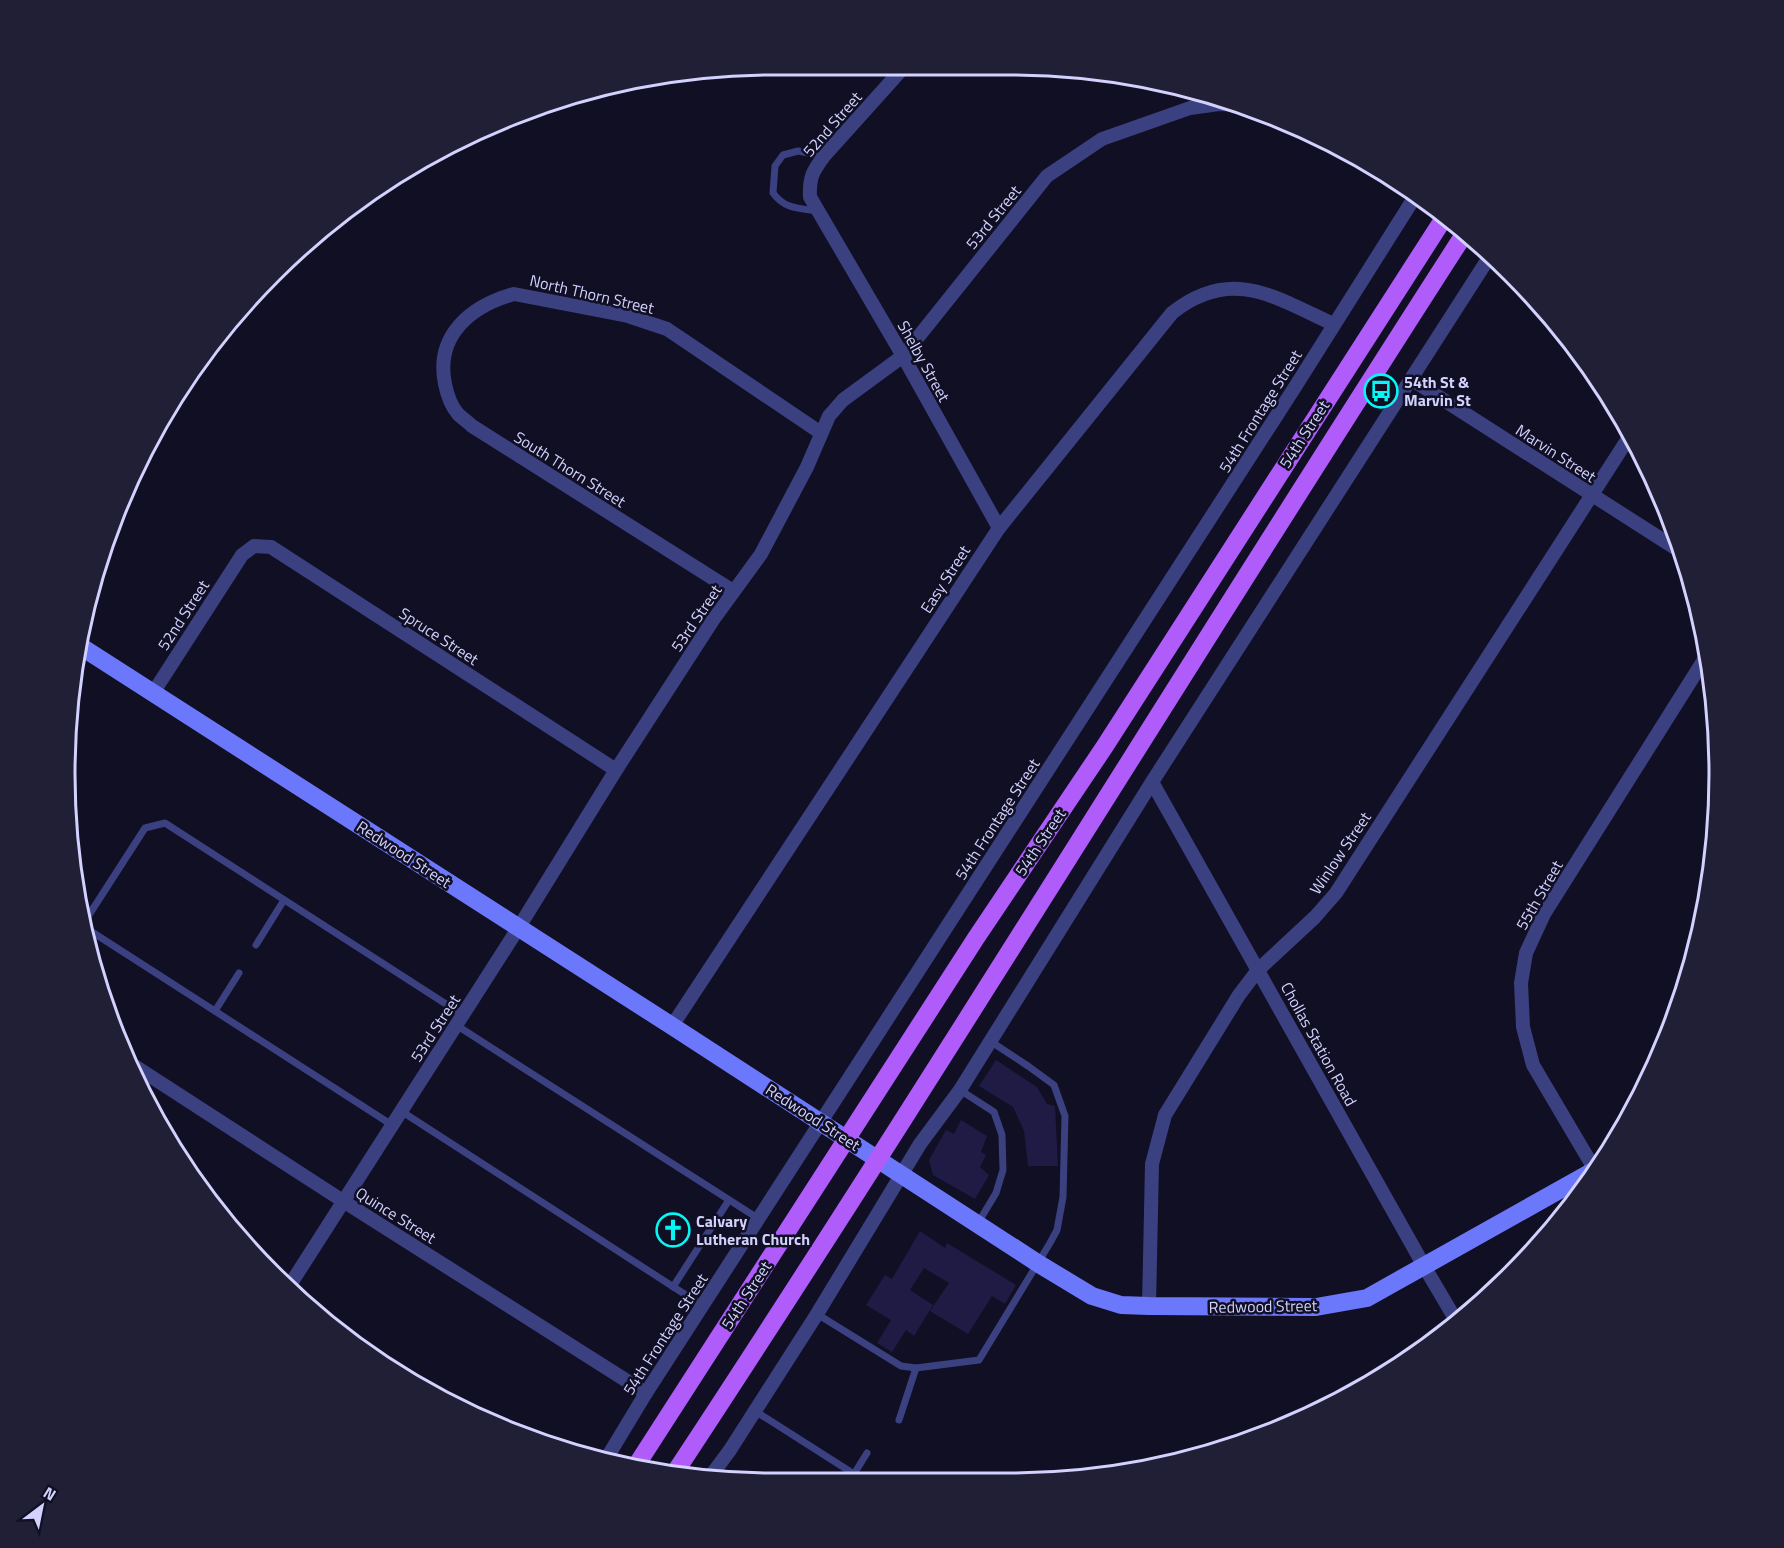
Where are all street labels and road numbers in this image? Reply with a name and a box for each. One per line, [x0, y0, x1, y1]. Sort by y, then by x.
street label: 52nd Street [797, 86, 867, 162]
street label: 53rd Street [960, 179, 1027, 254]
street label: North Thorn Street [528, 268, 657, 320]
street label: Shelby Street [892, 316, 956, 406]
street label: 54th Frontage Street [1213, 345, 1308, 477]
street label: 54th Street [1273, 395, 1335, 473]
street label: Marvin Street [1511, 418, 1601, 488]
street label: South Thorn Street [509, 425, 631, 513]
street label: Easy Street [914, 540, 976, 618]
street label: 52nd Street [151, 575, 215, 655]
street label: 53rd Street [665, 579, 728, 656]
street label: Spruce Street [394, 601, 484, 671]
street label: 54th Frontage Street [949, 753, 1046, 885]
street label: 54th Street [1009, 803, 1072, 881]
street label: Winlow Street [1303, 806, 1377, 899]
street label: Redwood Street [352, 814, 456, 894]
street label: 55th Street [1509, 855, 1569, 934]
street label: Chollas Station Road [1275, 978, 1363, 1110]
street label: 53rd Street [404, 989, 466, 1067]
street label: Redwood Street [761, 1077, 865, 1157]
street label: Quince Street [351, 1181, 441, 1249]
street label: 54th Street [715, 1256, 777, 1334]
street label: 54th Frontage Street [617, 1268, 714, 1400]
street label: Redwood Street [1209, 1293, 1318, 1319]

